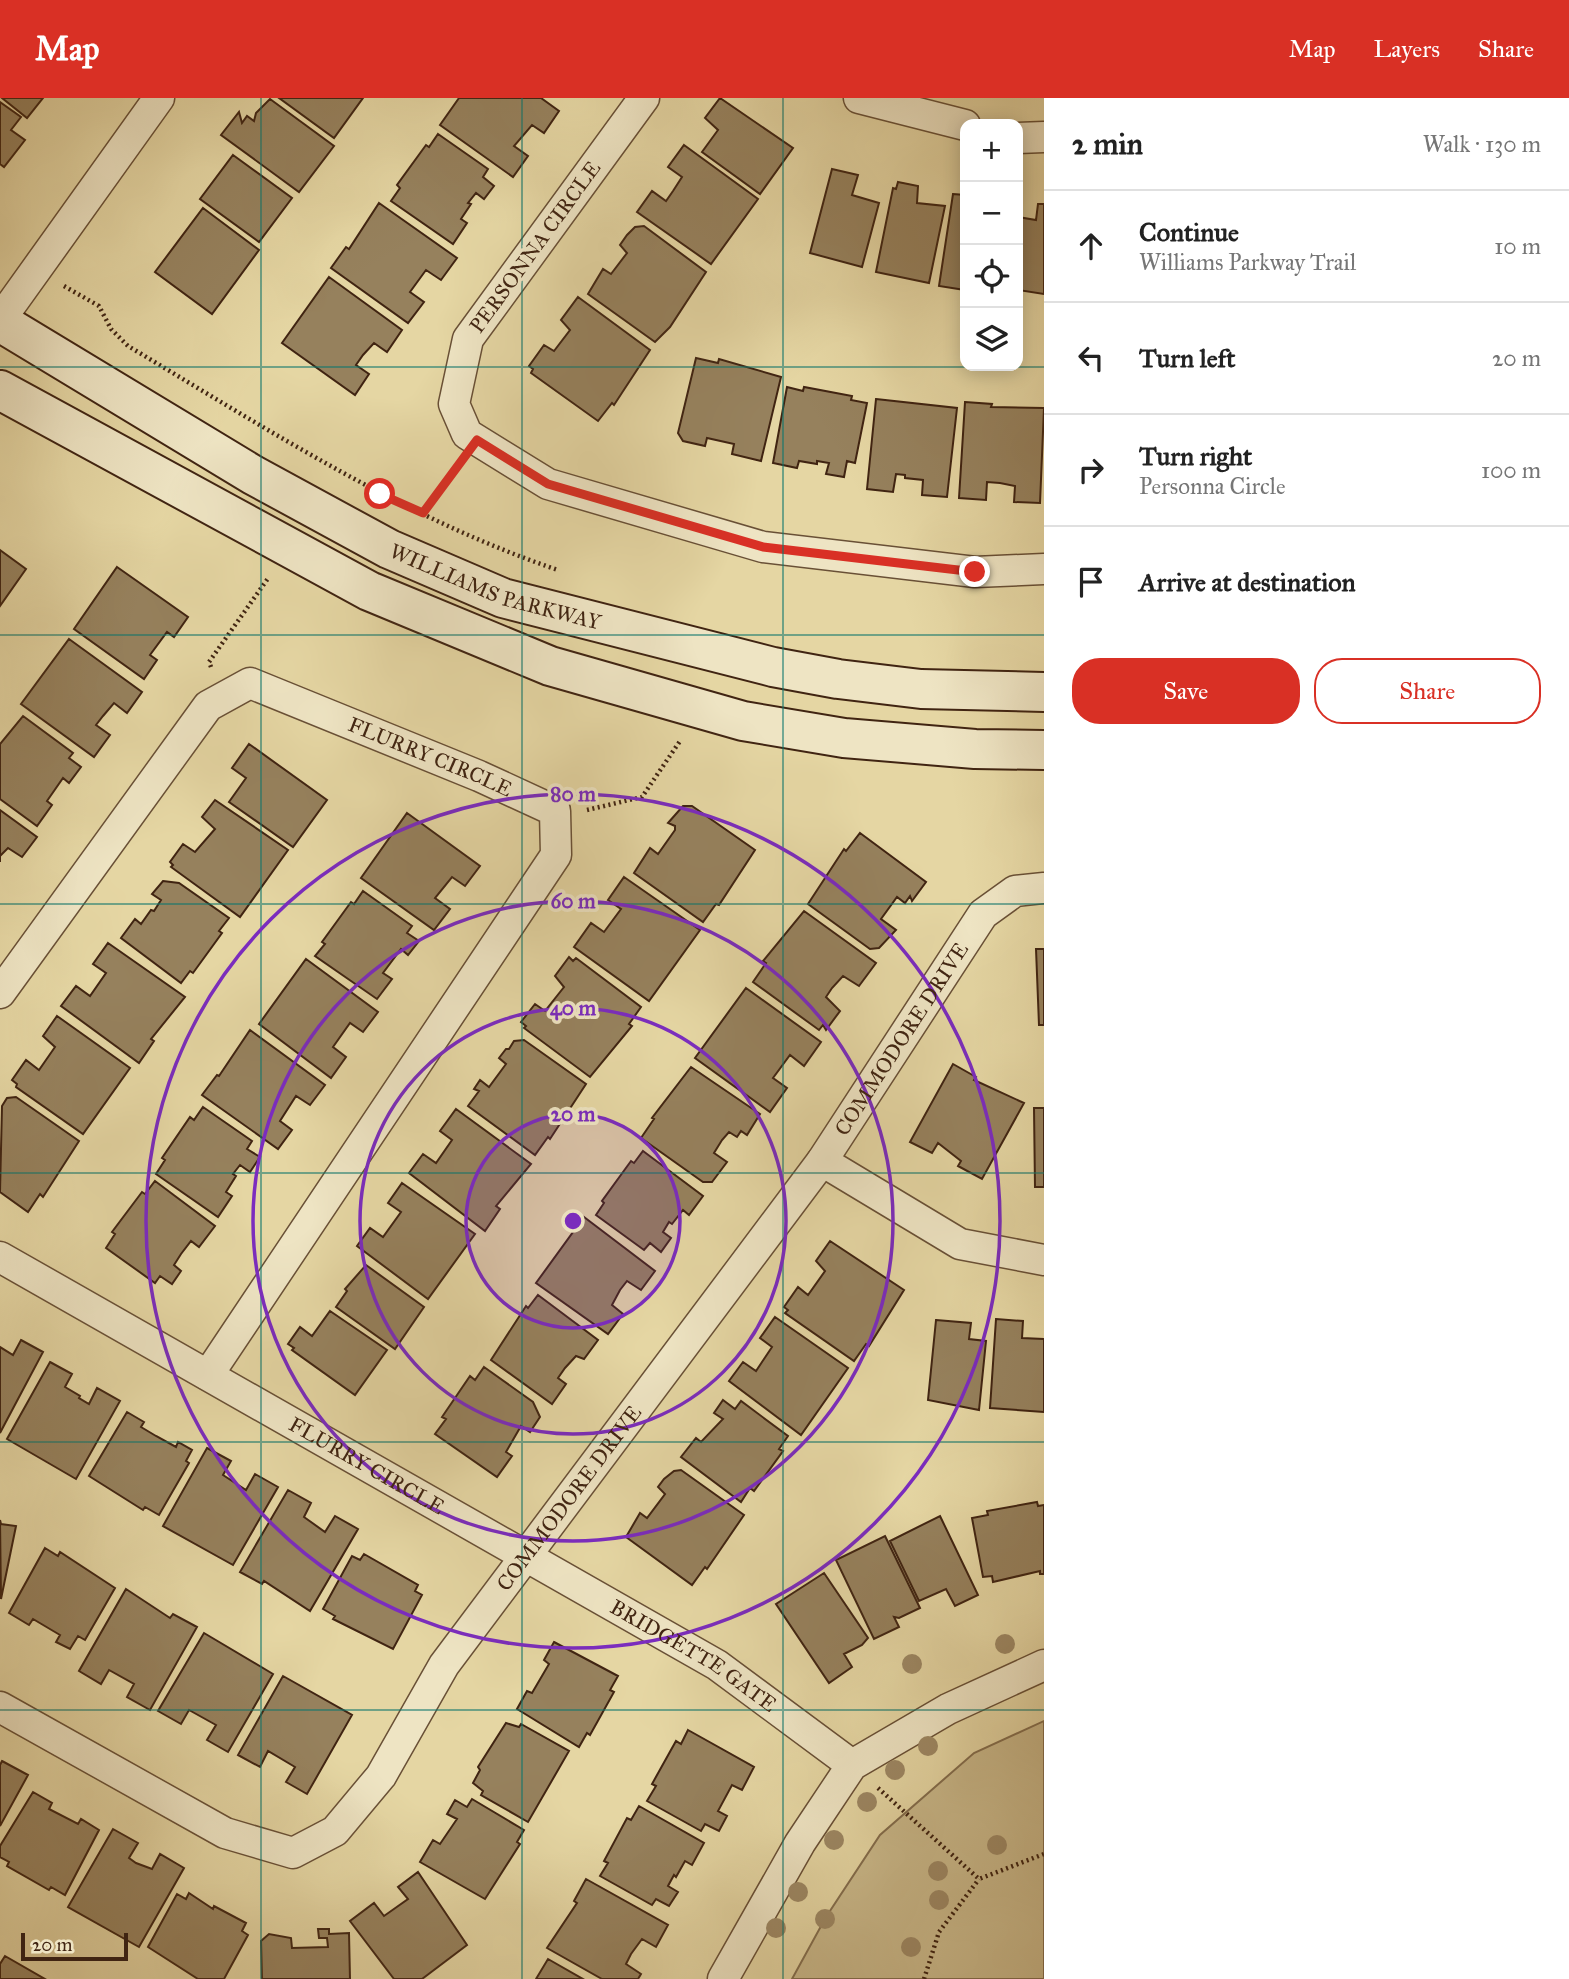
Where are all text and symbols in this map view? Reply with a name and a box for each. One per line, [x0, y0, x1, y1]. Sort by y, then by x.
text: Map [35, 29, 99, 69]
text: Map [1289, 34, 1336, 64]
text: Layers [1374, 34, 1440, 64]
text: Share [1478, 34, 1534, 64]
map controls [960, 119, 1023, 371]
button: + [960, 119, 1023, 182]
text: 2 min [1072, 126, 1143, 162]
text: Walk · 130 m [1423, 130, 1541, 158]
street label: PERSONNA CIRCLE [464, 156, 606, 338]
button: − [960, 182, 1023, 245]
text: Continue [1139, 216, 1239, 248]
icon: ahead [1072, 227, 1110, 265]
text: 10 m [1494, 232, 1541, 260]
button: locate [960, 245, 1023, 308]
text: Williams Parkway Trail [1139, 248, 1356, 276]
button: layers [960, 308, 1023, 371]
icon: left [1072, 339, 1110, 377]
text: Turn left [1139, 342, 1235, 374]
text: 20 m [1492, 344, 1541, 372]
text: Turn right [1139, 440, 1252, 472]
icon: right [1072, 451, 1110, 489]
text: 100 m [1481, 456, 1541, 484]
text: Personna Circle [1139, 472, 1285, 500]
route start [364, 478, 395, 509]
street label: WILLIAMS PARKWAY [386, 538, 604, 636]
route end [959, 556, 990, 587]
icon: arrive [1072, 563, 1110, 601]
text: Arrive at destination [1139, 566, 1356, 598]
button: Save [1072, 658, 1300, 724]
button: Share [1314, 658, 1541, 724]
street label: FLURRY CIRCLE [344, 711, 516, 802]
text: 80 m [550, 781, 596, 807]
text: 60 m [550, 888, 596, 914]
street label: COMMODORE DRIVE [829, 938, 974, 1141]
text: 40 m [550, 995, 596, 1021]
text: 20 m [551, 1101, 596, 1127]
centre of rings [561, 1209, 585, 1233]
street label: COMMODORE DRIVE [491, 1400, 647, 1596]
street label: FLURRY CIRCLE [284, 1411, 449, 1520]
street label: BRIDGETTE GATE [606, 1594, 782, 1718]
scale bar [21, 1930, 128, 1962]
text: 20 m [32, 1933, 73, 1956]

